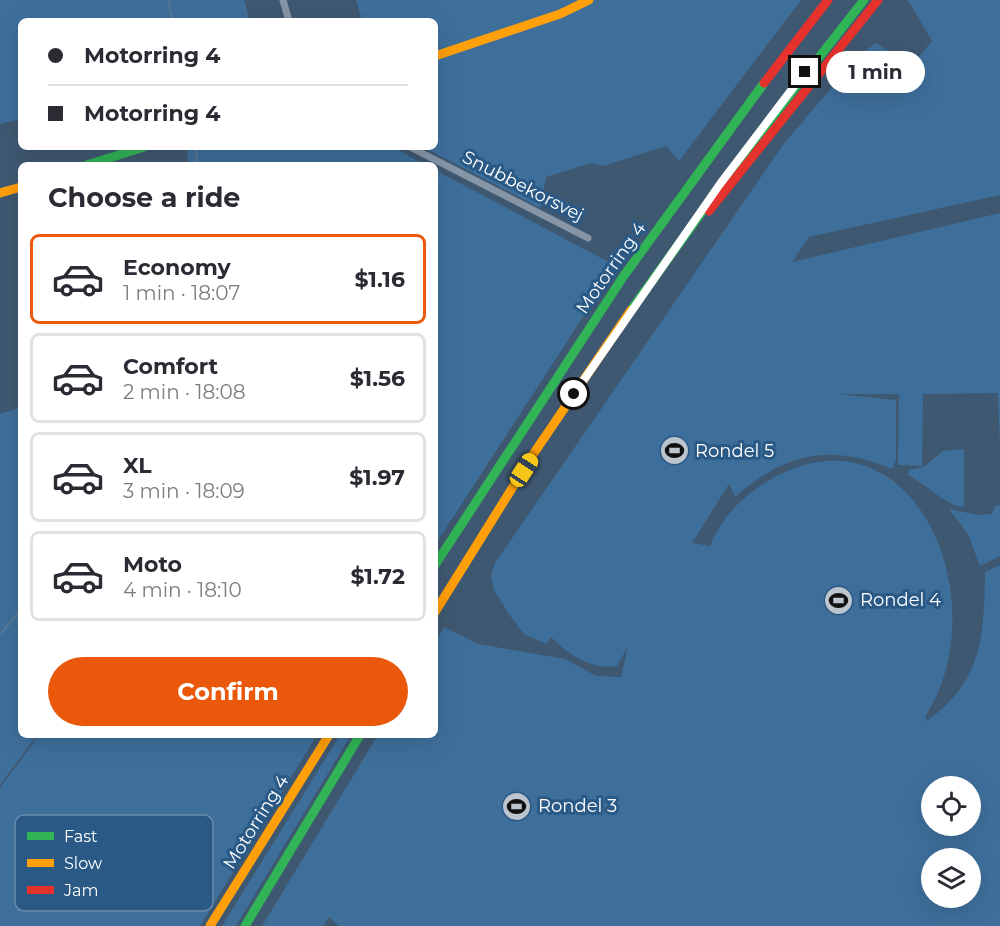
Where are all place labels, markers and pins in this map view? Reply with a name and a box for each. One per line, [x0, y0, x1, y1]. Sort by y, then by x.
sports icon: Rondel 5 [658, 435, 690, 467]
place label: Rondel 5 [695, 440, 774, 462]
sports icon: Rondel 4 [823, 584, 855, 616]
place label: Rondel 4 [860, 589, 941, 611]
sports icon: Rondel 3 [501, 790, 533, 822]
place label: Rondel 3 [538, 795, 617, 817]

